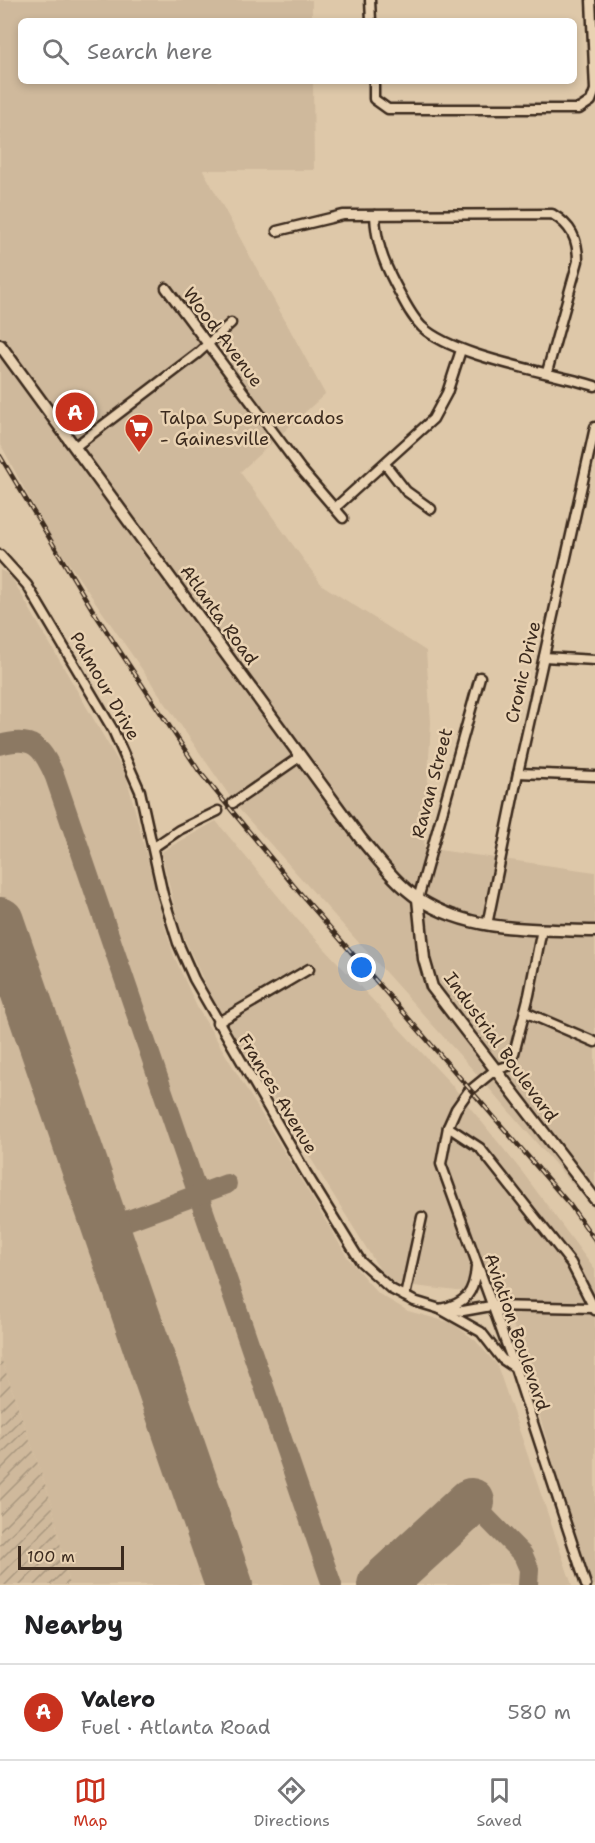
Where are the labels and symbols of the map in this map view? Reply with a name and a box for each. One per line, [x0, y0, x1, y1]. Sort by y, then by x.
street label: Wood Avenue [177, 282, 269, 392]
pin: A [56, 390, 94, 434]
place label: Talpa Supermercados - Gainesville [160, 406, 344, 451]
supermarket icon: Talpa Supermercados - Gainesville [123, 412, 155, 454]
street label: Atlanta Road [175, 560, 263, 670]
street label: Cronic Drive [500, 619, 546, 725]
street label: Palmour Drive [64, 627, 146, 745]
street label: Ravan Street [406, 725, 458, 841]
your location [347, 953, 376, 982]
street label: Industrial Boulevard [438, 967, 564, 1127]
street label: Frances Avenue [233, 1030, 323, 1158]
street label: Aviation Boulevard [479, 1250, 555, 1414]
scale bar [18, 1543, 124, 1570]

